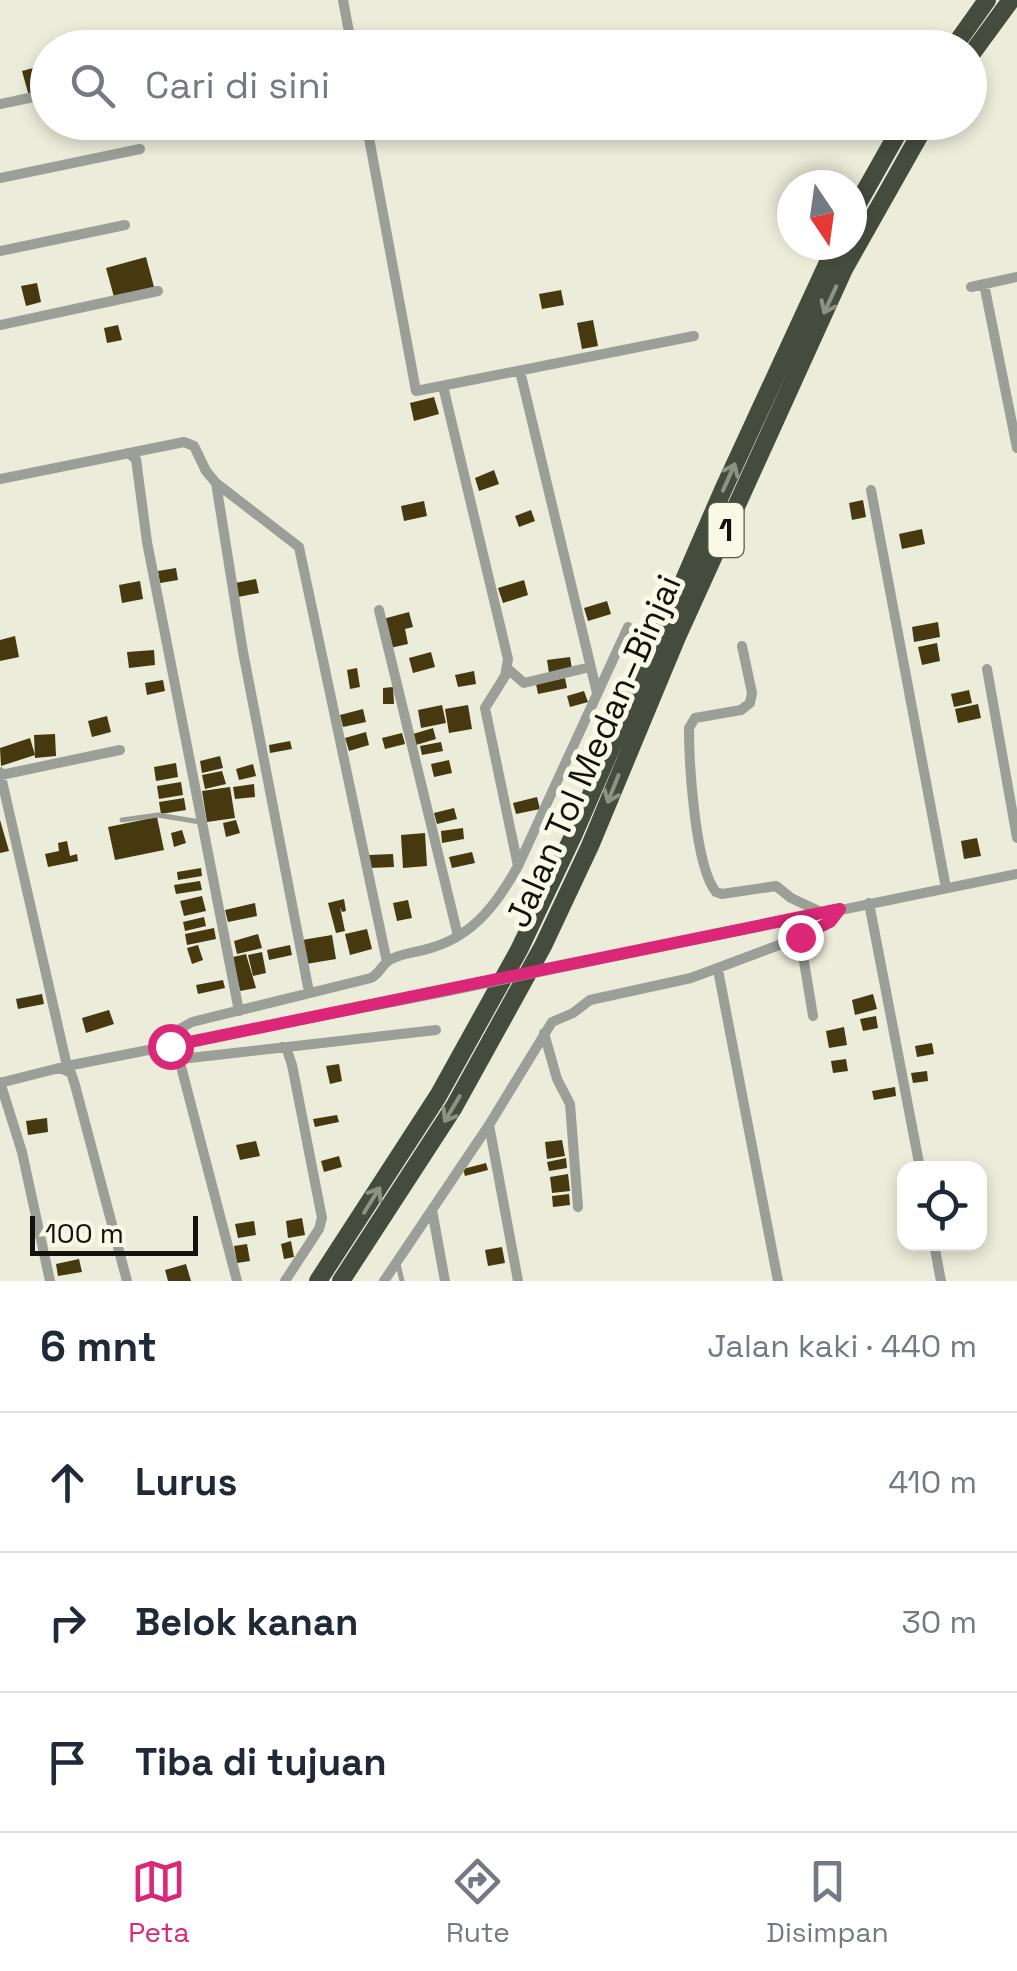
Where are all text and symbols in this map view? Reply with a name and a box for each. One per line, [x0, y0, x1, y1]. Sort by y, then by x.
search box [30, 30, 987, 140]
icon: search [65, 58, 120, 113]
text: Cari di sini [145, 61, 330, 109]
north arrow [777, 170, 867, 260]
one-way arrow [820, 284, 838, 315]
one-way arrow [721, 462, 739, 493]
road number: 1 [708, 503, 744, 557]
street label: Jalan Tol Medan–Binjai [495, 568, 691, 934]
one-way arrow [602, 773, 620, 804]
route end [778, 915, 824, 961]
route start [148, 1024, 194, 1070]
one-way arrow [442, 1094, 462, 1123]
map controls [897, 1161, 987, 1251]
button: locate [897, 1161, 987, 1251]
one-way arrow [362, 1186, 382, 1215]
scale bar [30, 1211, 198, 1256]
text: 100 m [45, 1215, 124, 1251]
text: 6 mnt [40, 1320, 157, 1373]
text: Jalan kaki · 440 m [707, 1326, 977, 1366]
icon: ahead [40, 1455, 95, 1510]
text: Lurus [135, 1458, 237, 1506]
text: 410 m [888, 1462, 977, 1502]
icon: right [40, 1595, 95, 1650]
text: Belok kanan [135, 1598, 358, 1646]
text: 30 m [901, 1602, 977, 1642]
icon: arrive [40, 1735, 95, 1790]
text: Tiba di tujuan [135, 1738, 387, 1786]
tab: Peta [128, 1854, 190, 1950]
tab: Rute [446, 1854, 510, 1950]
tab: Disimpan [766, 1854, 889, 1950]

